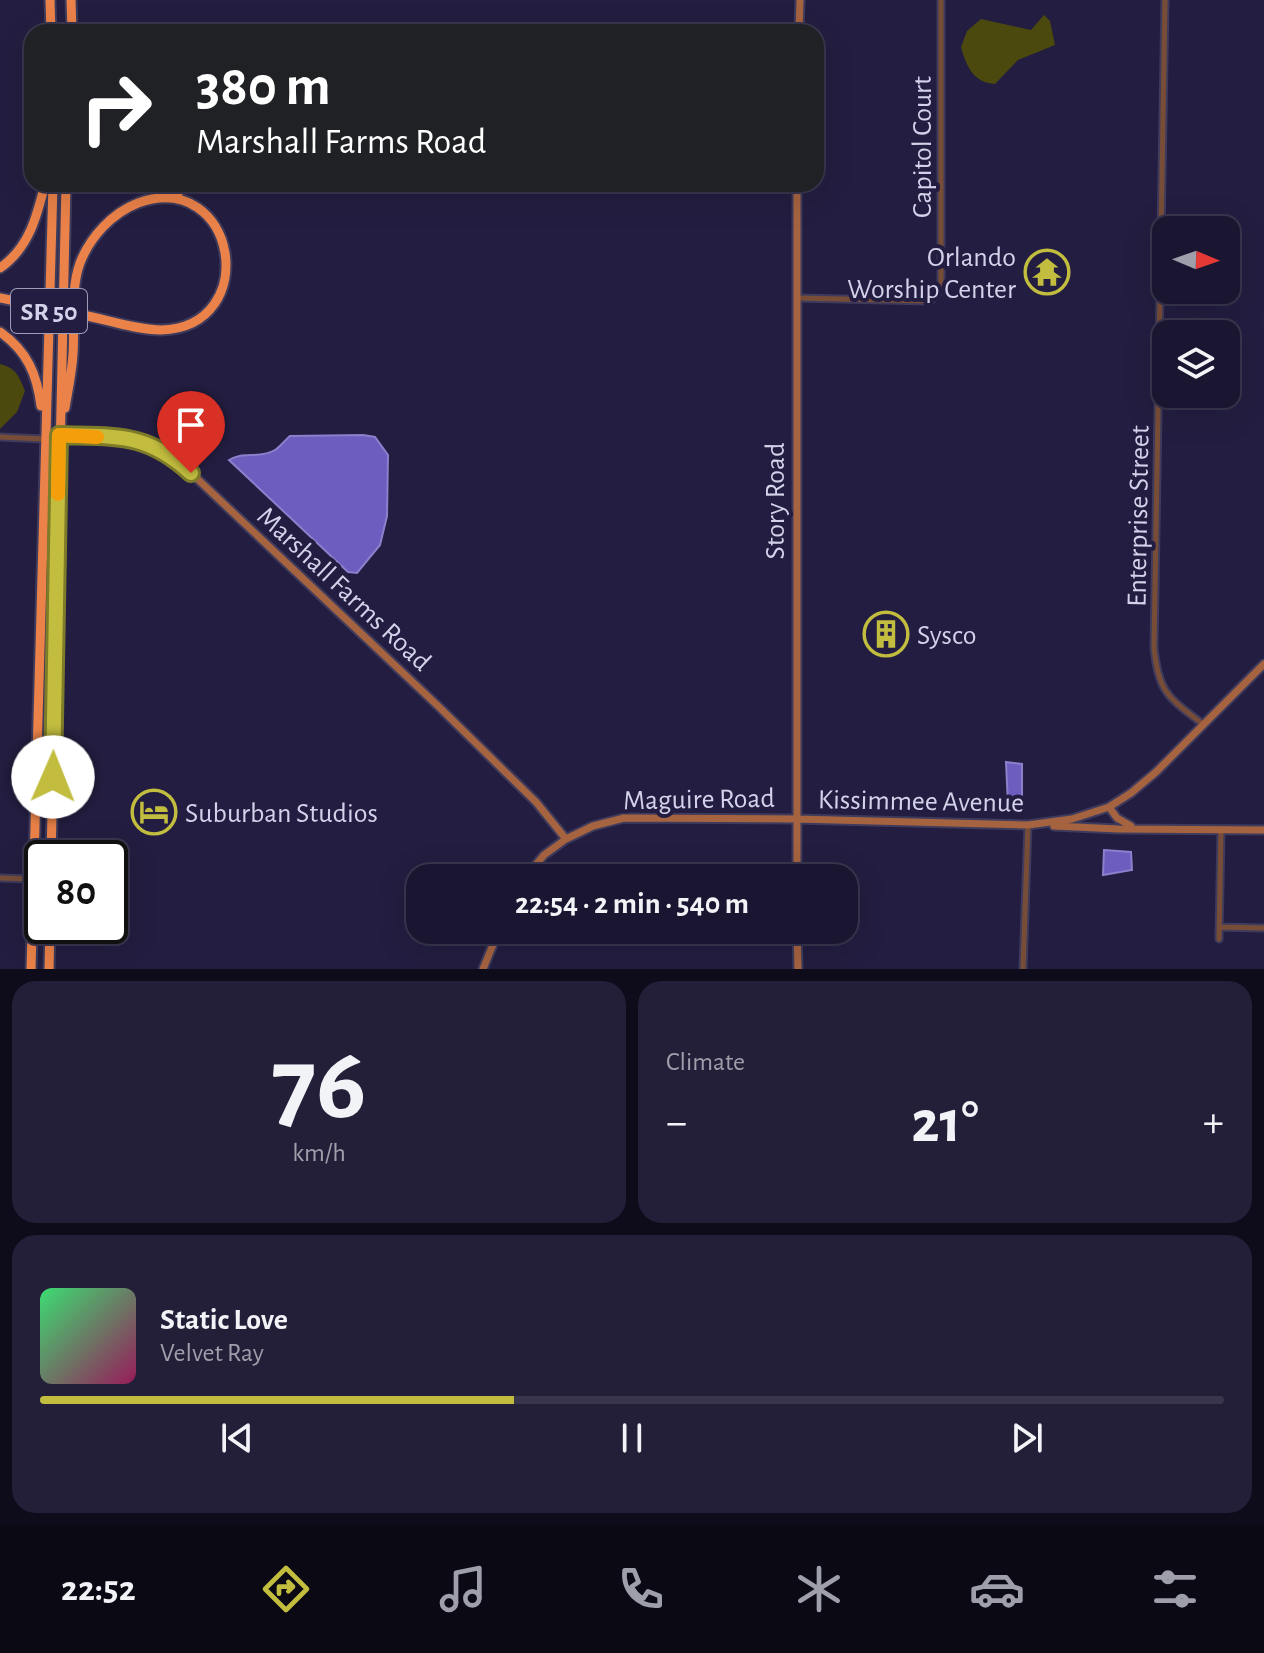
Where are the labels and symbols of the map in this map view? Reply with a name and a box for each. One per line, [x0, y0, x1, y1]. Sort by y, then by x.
street label: Capitol Court [909, 76, 937, 218]
north arrow [1152, 216, 1240, 304]
place label: Orlando Worship Center [847, 244, 1016, 304]
temple icon: Orlando Worship Center [1023, 248, 1071, 296]
road number: SR 50 [11, 289, 87, 333]
pin [157, 391, 225, 473]
street label: Enterprise Street [1123, 425, 1155, 607]
street label: Story Road [762, 443, 790, 559]
street label: Marshall Farms Road [251, 502, 436, 677]
building icon: Sysco [862, 610, 910, 658]
place label: Sysco [917, 622, 977, 650]
position arrow [11, 735, 95, 819]
street label: Maguire Road [623, 785, 775, 815]
street label: Kissimmee Avenue [818, 786, 1024, 818]
hotel icon: Suburban Studios [130, 788, 178, 836]
place label: Suburban Studios [185, 800, 378, 828]
speed limit sign: 80 [24, 840, 128, 944]

